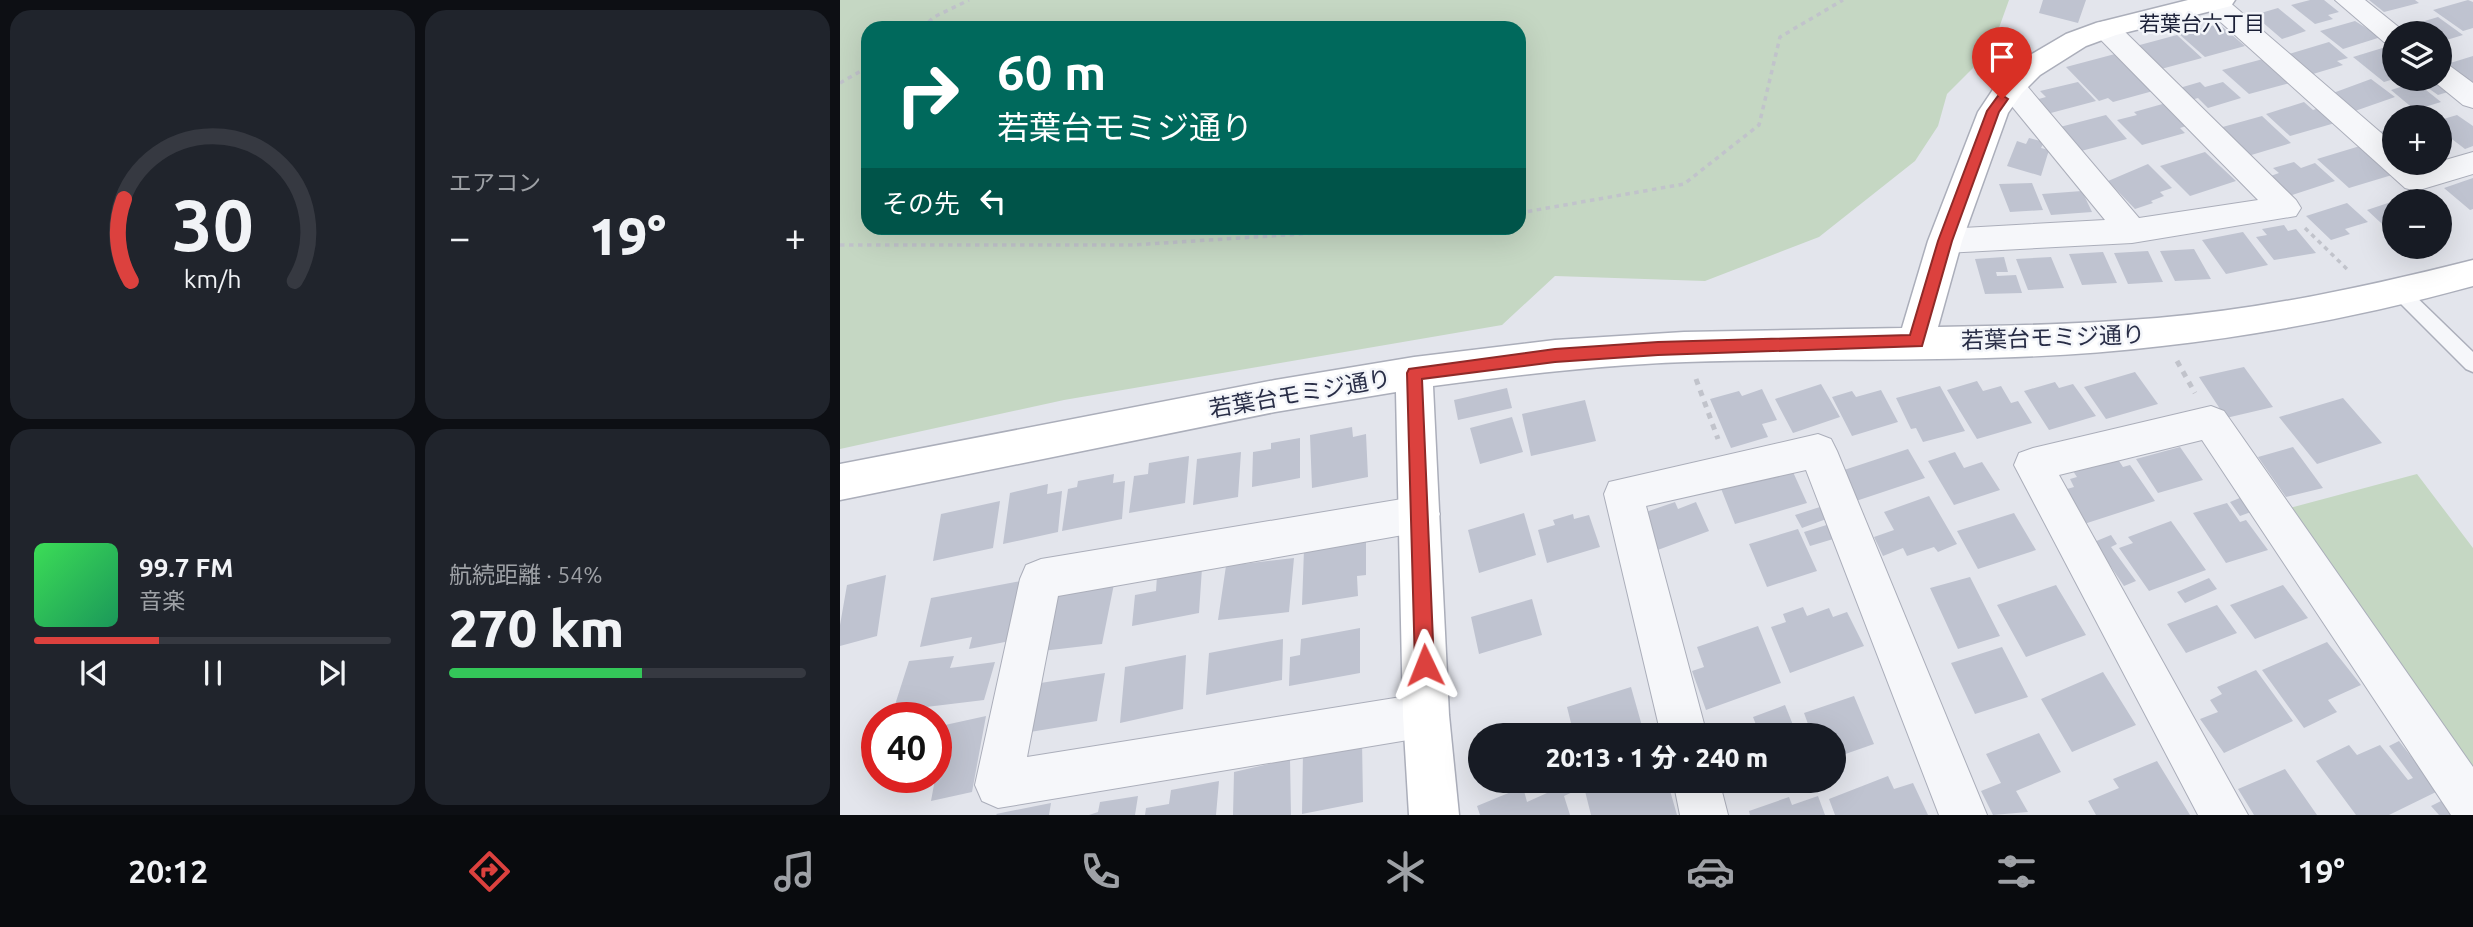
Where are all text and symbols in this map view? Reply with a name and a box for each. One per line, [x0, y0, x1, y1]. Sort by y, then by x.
district label: 若葉台六丁目 [2139, 11, 2265, 35]
map controls [2382, 21, 2452, 259]
button: layers [2382, 21, 2452, 91]
pin [1972, 27, 2032, 99]
icon: arrive [1983, 38, 2021, 76]
text: 60 m [997, 44, 1106, 99]
icon: right [882, 49, 973, 140]
button: + [2382, 105, 2452, 175]
text: 若葉台モミジ通り [997, 109, 1253, 145]
text: エアコン [449, 170, 541, 195]
icon: left [974, 182, 1012, 220]
text: 30 [171, 183, 254, 265]
text: その先 [882, 189, 960, 218]
button: − [2382, 189, 2452, 259]
text: 19° [589, 207, 666, 265]
text: − [449, 216, 470, 258]
text: + [785, 216, 806, 258]
text: km/h [184, 264, 241, 292]
street label: 若葉台モミジ通り [1961, 321, 2145, 353]
street label: 若葉台モミジ通り [1207, 365, 1393, 421]
text: 99.7 FM [139, 553, 233, 582]
text: 航続距離 · 54% [449, 562, 602, 587]
text: 音楽 [139, 588, 185, 613]
text: 270 km [449, 599, 624, 657]
position arrow [1388, 628, 1462, 702]
icon: previous [75, 654, 113, 692]
icon: pause [194, 654, 232, 692]
icon: next [313, 654, 351, 692]
speed limit sign: 40 [861, 702, 952, 793]
text: 20:13 · 1 分 · 240 m [1546, 743, 1768, 772]
icon: directions [465, 847, 514, 896]
icon: music [770, 847, 819, 896]
icon: phone [1076, 847, 1125, 896]
icon: climate [1381, 847, 1430, 896]
icon: car [1686, 847, 1735, 896]
icon: filters [1992, 847, 2041, 896]
text: 20:12 [128, 853, 208, 889]
text: 19° [2297, 853, 2345, 889]

